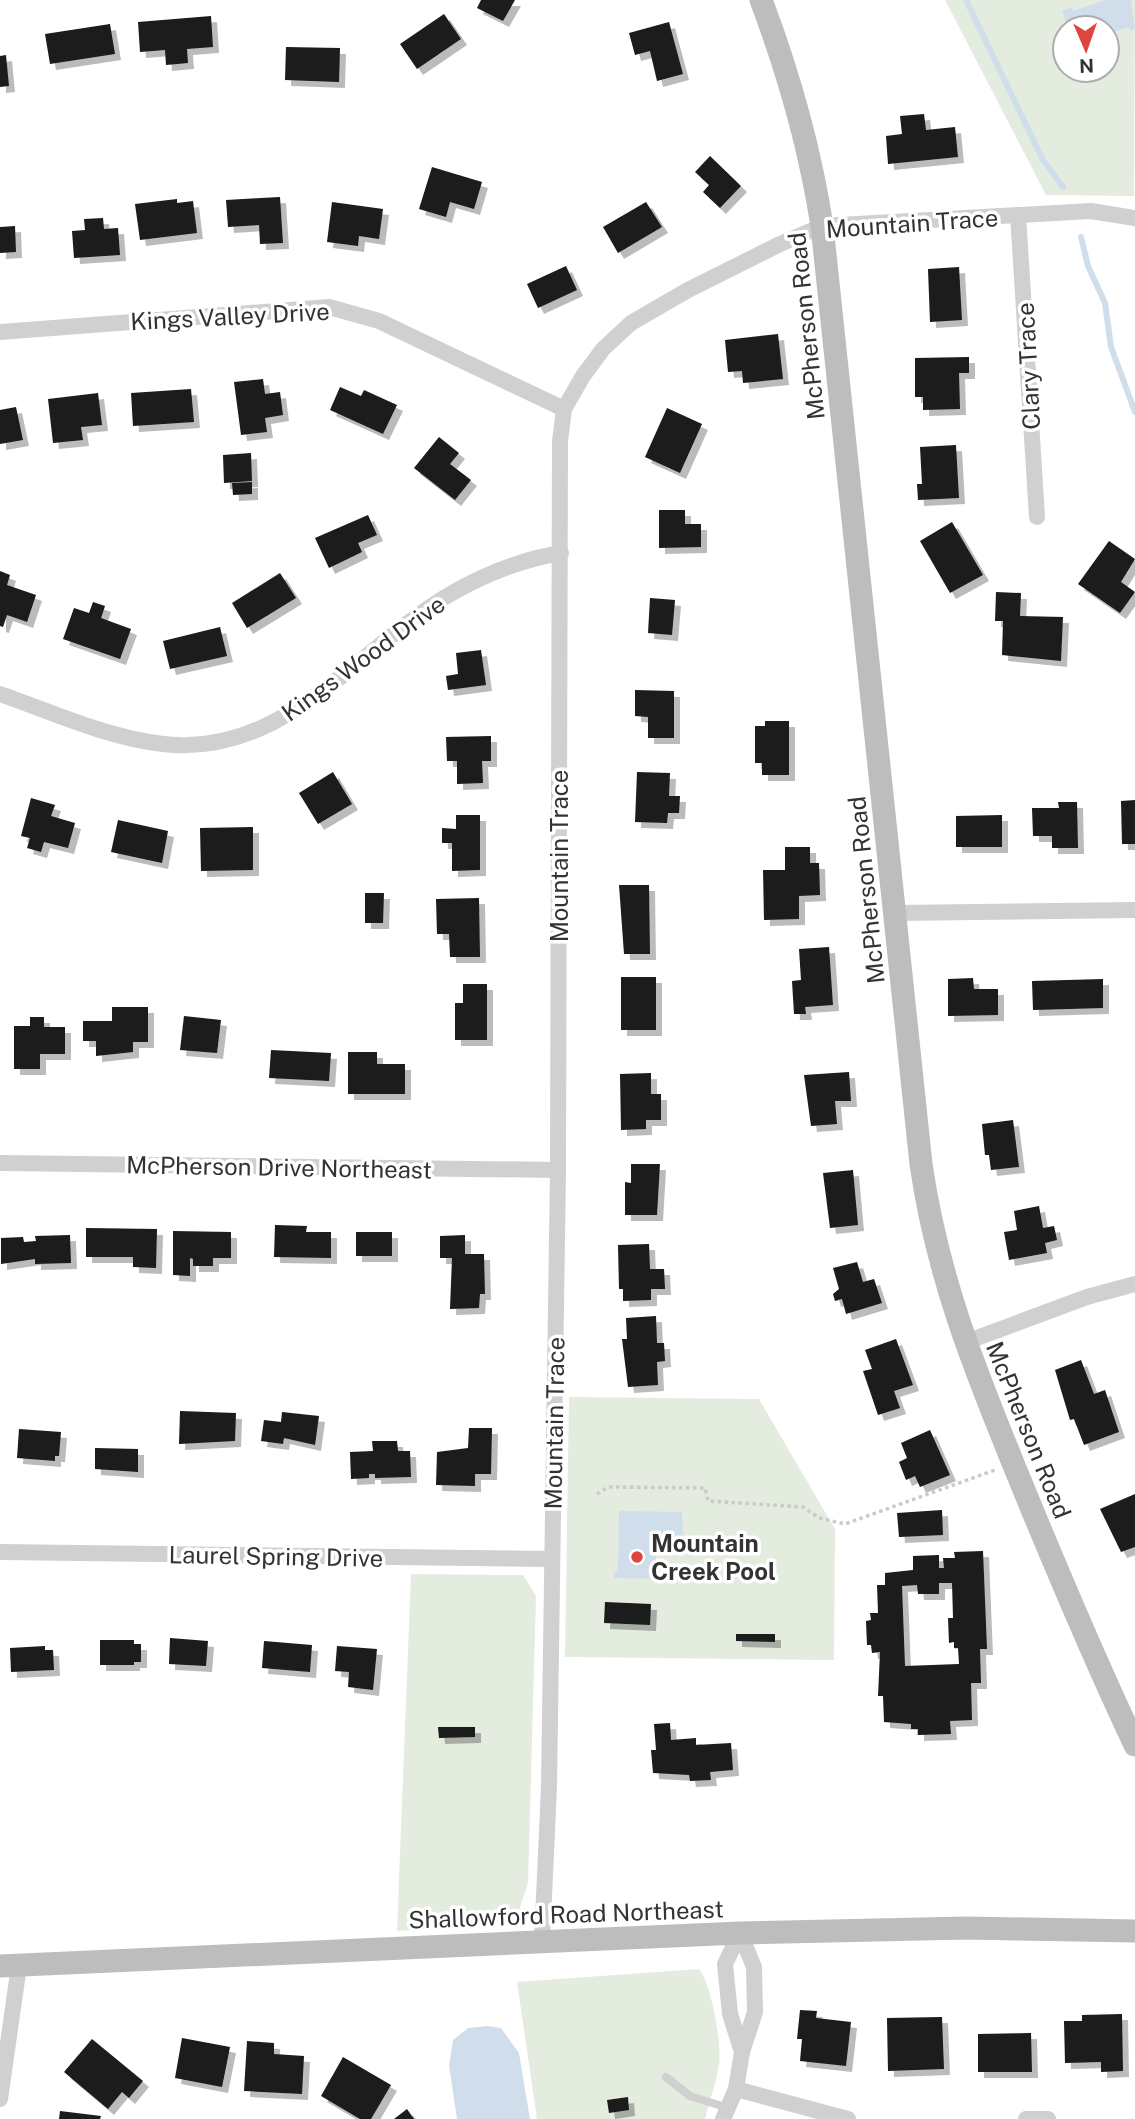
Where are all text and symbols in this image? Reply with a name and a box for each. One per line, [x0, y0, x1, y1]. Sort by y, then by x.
north arrow [1051, 14, 1121, 84]
text: N [1079, 55, 1094, 77]
street label: Mountain Trace [825, 203, 999, 243]
street label: McPherson Road [782, 231, 830, 421]
street label: Kings Valley Drive [130, 297, 330, 335]
street label: Clary Trace [1011, 302, 1045, 430]
street label: Kings Wood Drive [276, 589, 450, 727]
street label: Mountain Trace [545, 770, 573, 942]
street label: McPherson Road [842, 795, 890, 985]
street label: McPherson Drive Northeast [126, 1150, 432, 1184]
street label: Mountain Trace [538, 1336, 570, 1510]
street label: McPherson Road [981, 1337, 1077, 1523]
place label: Mountain Creek Pool [651, 1529, 776, 1585]
street label: Laurel Spring Drive [168, 1540, 384, 1572]
marker: Mountain Creek Pool [629, 1549, 645, 1565]
street label: Shallowford Road Northeast [408, 1895, 724, 1933]

